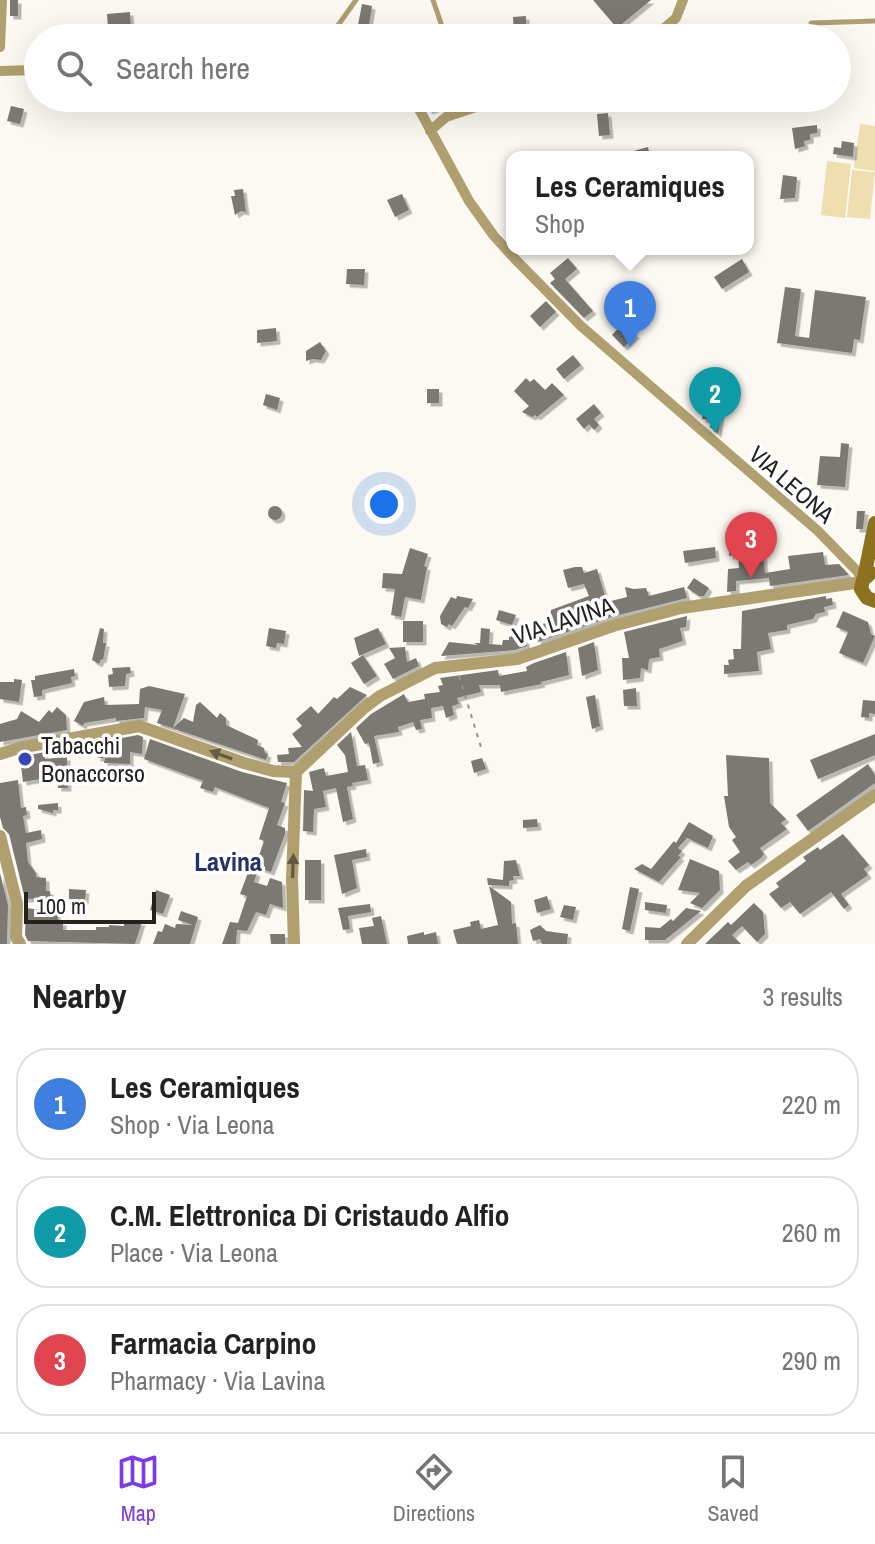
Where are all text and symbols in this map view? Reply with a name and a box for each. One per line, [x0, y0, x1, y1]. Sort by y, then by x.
search box [24, 24, 851, 112]
icon: search [52, 46, 96, 90]
text: Search here [116, 48, 250, 88]
popup [506, 151, 754, 255]
text: Les Ceramiques [535, 166, 725, 206]
text: Shop [535, 206, 585, 241]
pin: 1 [604, 281, 656, 347]
pin: 2 [689, 367, 741, 433]
street label: VIA LEONA [743, 438, 842, 530]
your location [364, 484, 404, 524]
pin: 3 [725, 512, 777, 578]
street label: VIA LAVINA [508, 588, 619, 651]
place label: Tabacchi Bonaccorso [41, 729, 145, 789]
one-way arrow [209, 748, 233, 760]
marker: Tabacchi Bonaccorso [16, 750, 34, 768]
district label: Lavina [194, 844, 262, 879]
one-way arrow [287, 853, 300, 878]
scale bar [24, 888, 156, 924]
text: 100 m [36, 891, 86, 921]
text: Nearby [32, 973, 127, 1019]
text: 3 results [762, 979, 843, 1014]
text: Les Ceramiques [110, 1067, 300, 1107]
text: 1 [54, 1087, 66, 1122]
text: 220 m [782, 1087, 841, 1122]
text: Shop · Via Leona [110, 1107, 274, 1142]
text: C.M. Elettronica Di Cristaudo Alfio [110, 1195, 510, 1235]
text: 2 [54, 1215, 66, 1250]
text: 260 m [782, 1215, 841, 1250]
text: Place · Via Leona [110, 1235, 278, 1270]
text: Farmacia Carpino [110, 1323, 317, 1363]
text: 3 [54, 1343, 66, 1378]
text: 290 m [782, 1343, 841, 1378]
text: Pharmacy · Via Lavina [110, 1363, 325, 1398]
tab: Map [116, 1450, 160, 1528]
tab: Directions [393, 1450, 475, 1528]
tab: Saved [708, 1450, 759, 1528]

